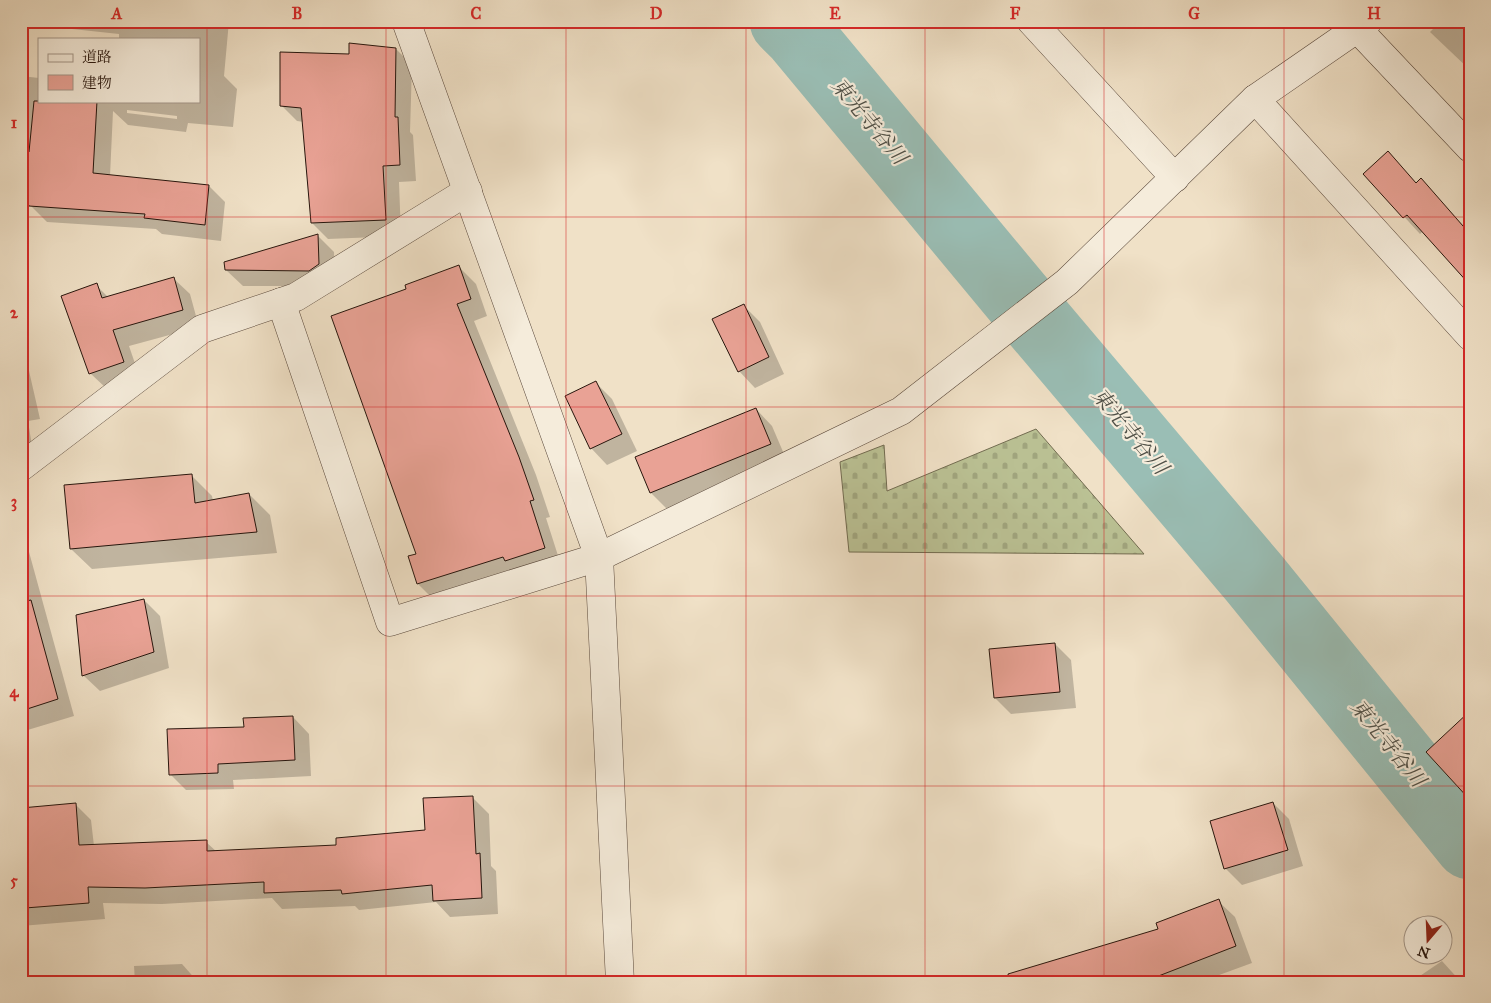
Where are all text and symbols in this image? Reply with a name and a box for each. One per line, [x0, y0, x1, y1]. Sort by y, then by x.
text: A [111, 4, 123, 23]
text: B [292, 4, 302, 23]
text: C [471, 4, 482, 23]
text: D [650, 4, 663, 23]
text: E [829, 4, 841, 23]
text: F [1010, 4, 1021, 23]
text: G [1188, 4, 1200, 23]
text: H [1367, 4, 1381, 23]
legend [38, 38, 200, 102]
text: 道路 [82, 48, 112, 66]
water label: 東光寺谷川 [825, 72, 914, 171]
text: 建物 [82, 74, 112, 92]
text: 1 [11, 113, 18, 132]
text: 2 [10, 303, 19, 322]
water label: 東光寺谷川 [1086, 382, 1175, 481]
text: 3 [11, 492, 17, 512]
text: 4 [10, 682, 20, 702]
water label: 東光寺谷川 [1345, 694, 1432, 794]
text: 5 [10, 871, 18, 890]
north arrow [1404, 916, 1454, 966]
text: N [1415, 942, 1432, 962]

